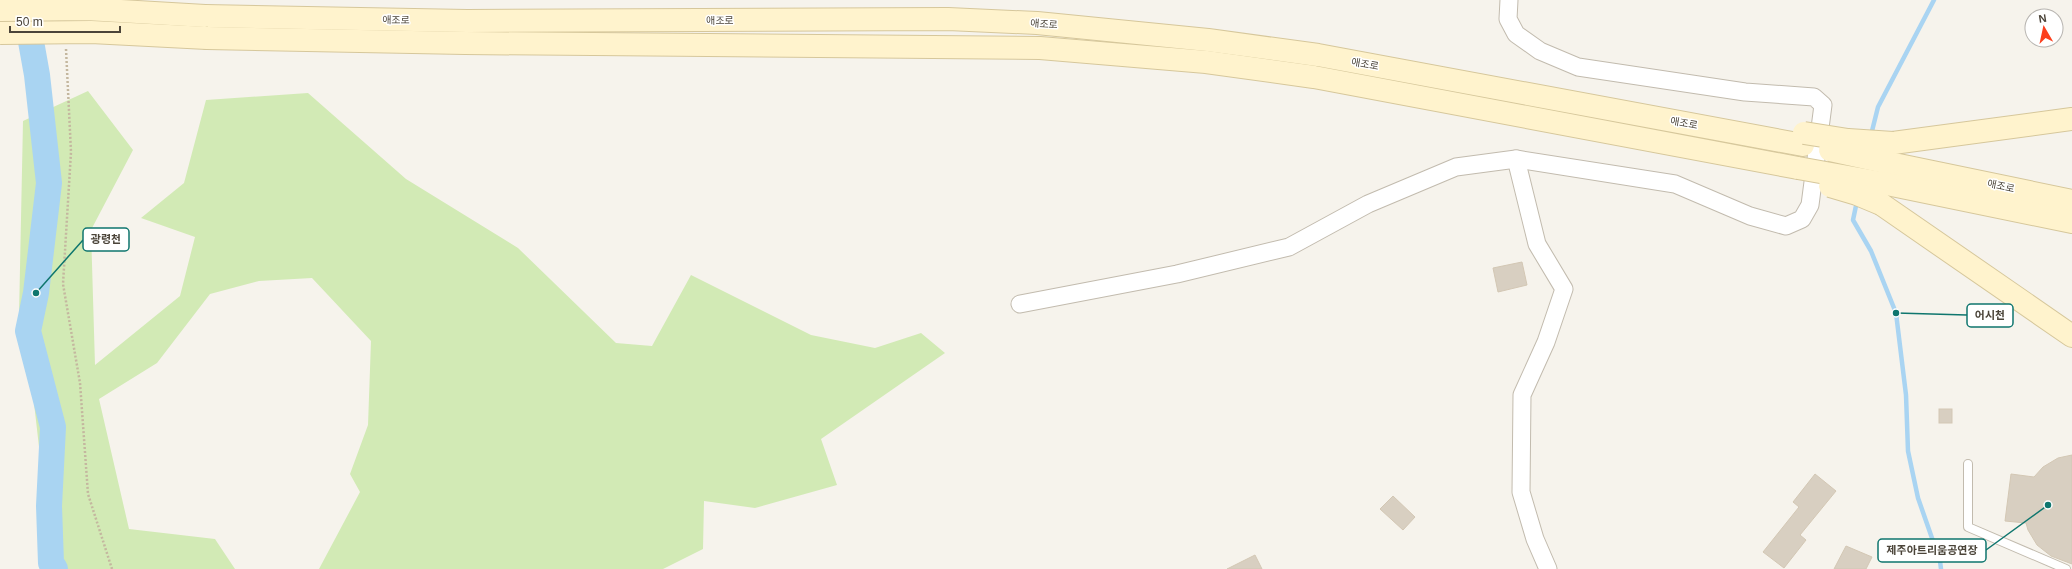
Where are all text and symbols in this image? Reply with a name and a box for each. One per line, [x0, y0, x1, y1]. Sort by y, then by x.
scale bar [10, 8, 120, 34]
north arrow [2024, 8, 2064, 48]
text: N [2038, 12, 2047, 25]
street label: 애조로 [382, 14, 410, 26]
text: 50 m [16, 15, 43, 29]
street label: 애조로 [706, 15, 734, 26]
street label: 애조로 [1030, 18, 1058, 30]
street label: 애조로 [1350, 56, 1380, 72]
street label: 애조로 [1669, 115, 1699, 131]
street label: 애조로 [1986, 178, 2016, 194]
callout: 광령천 [83, 228, 129, 251]
text: 광령천 [91, 233, 121, 245]
callout: 어시천 [1967, 304, 2013, 327]
text: 어시천 [1975, 309, 2005, 321]
callout: 제주아트리움공연장 [1878, 539, 1986, 562]
text: 제주아트리움공연장 [1886, 544, 1978, 556]

